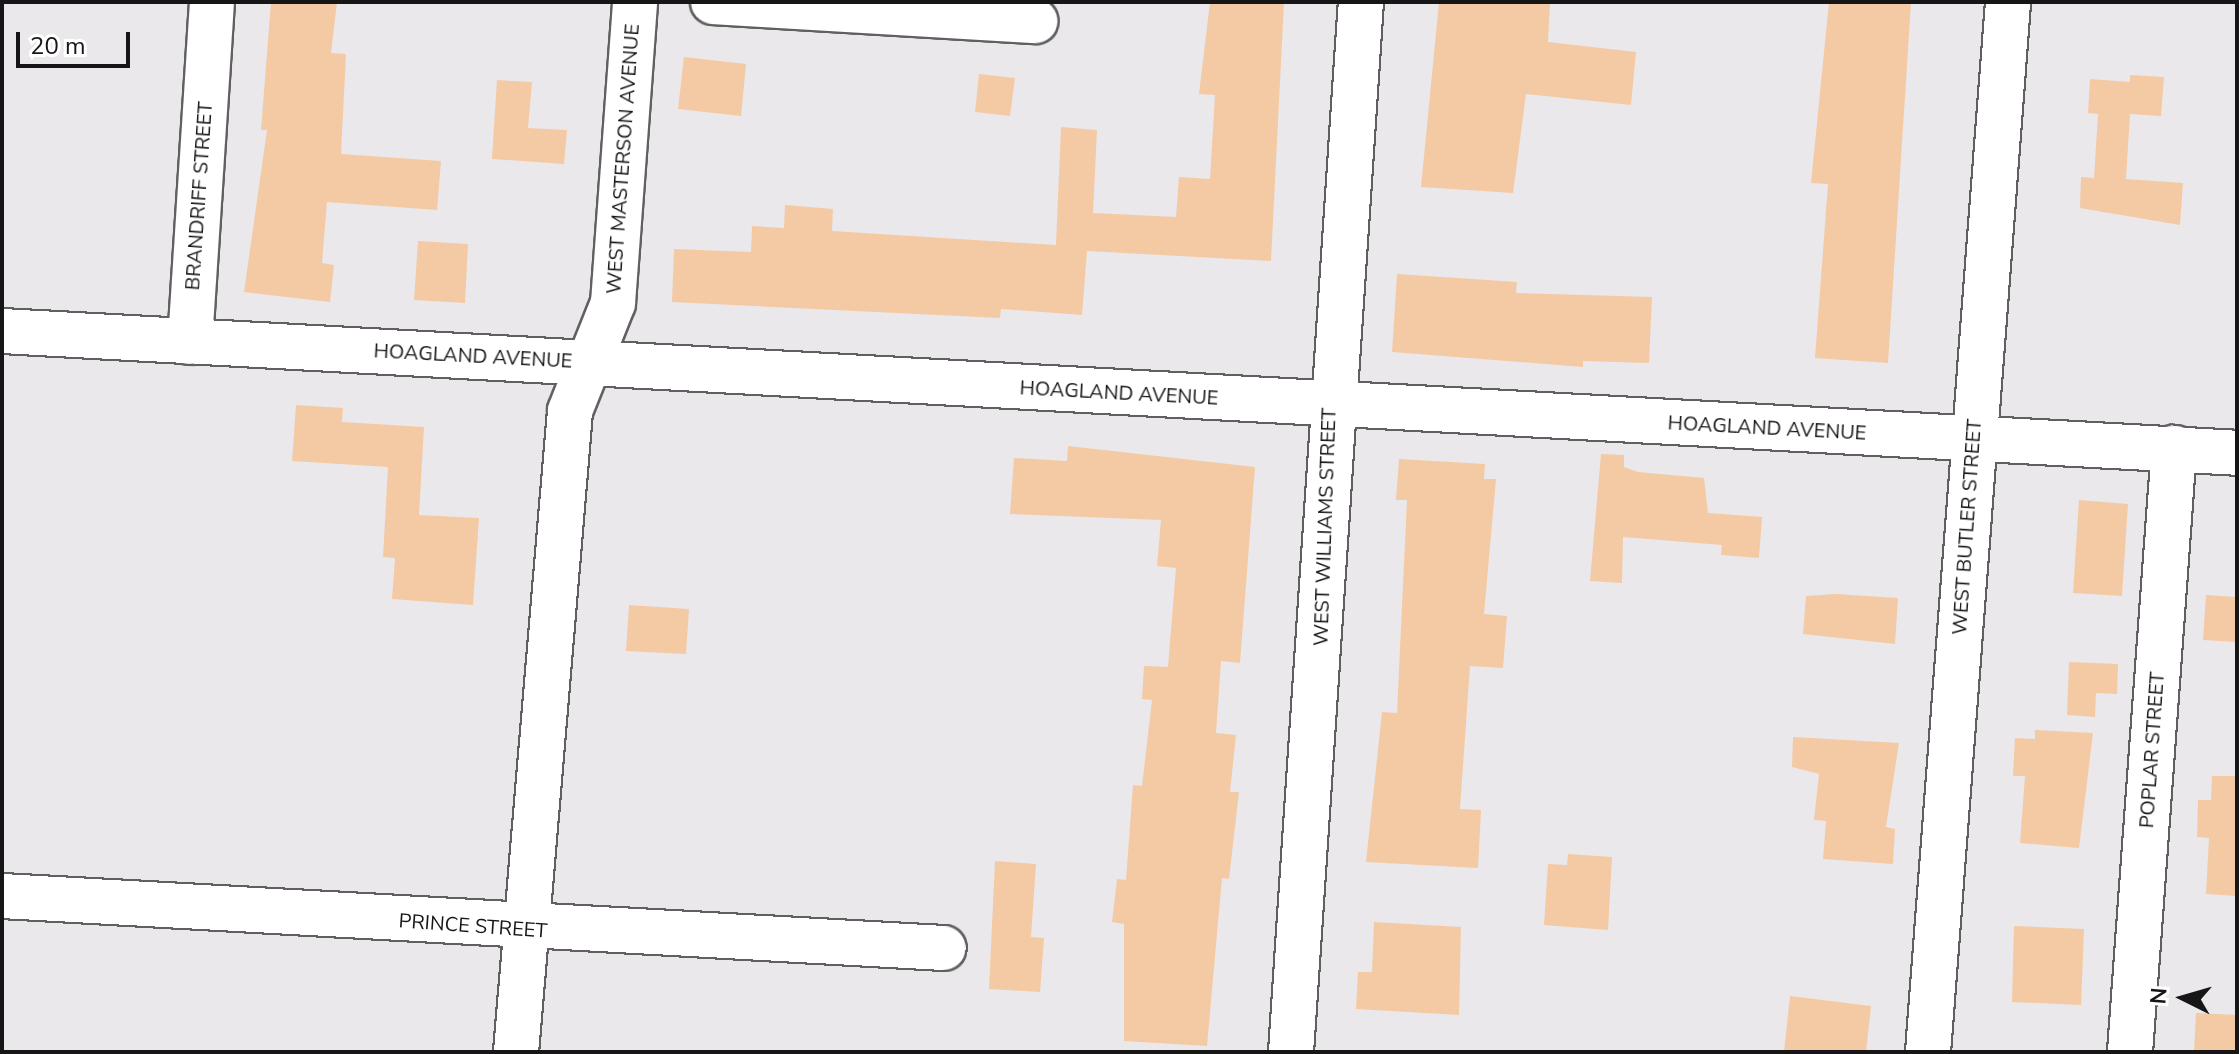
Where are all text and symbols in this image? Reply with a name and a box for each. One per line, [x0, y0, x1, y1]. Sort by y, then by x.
scale bar [20, 16, 134, 66]
street label: WEST MASTERSON AVENUE [602, 23, 644, 295]
text: 20 m [30, 30, 86, 62]
street label: BRANDRIFF STREET [180, 101, 218, 291]
street label: HOAGLAND AVENUE [373, 339, 573, 373]
street label: HOAGLAND AVENUE [1019, 376, 1219, 410]
street label: WEST WILLIAMS STREET [1309, 408, 1341, 646]
street label: HOAGLAND AVENUE [1667, 411, 1867, 445]
street label: WEST BUTLER STREET [1947, 418, 1987, 636]
street label: POPLAR STREET [2135, 671, 2169, 829]
street label: PRINCE STREET [398, 909, 548, 943]
north arrow [2143, 958, 2223, 1038]
text: N [2143, 986, 2175, 1005]

